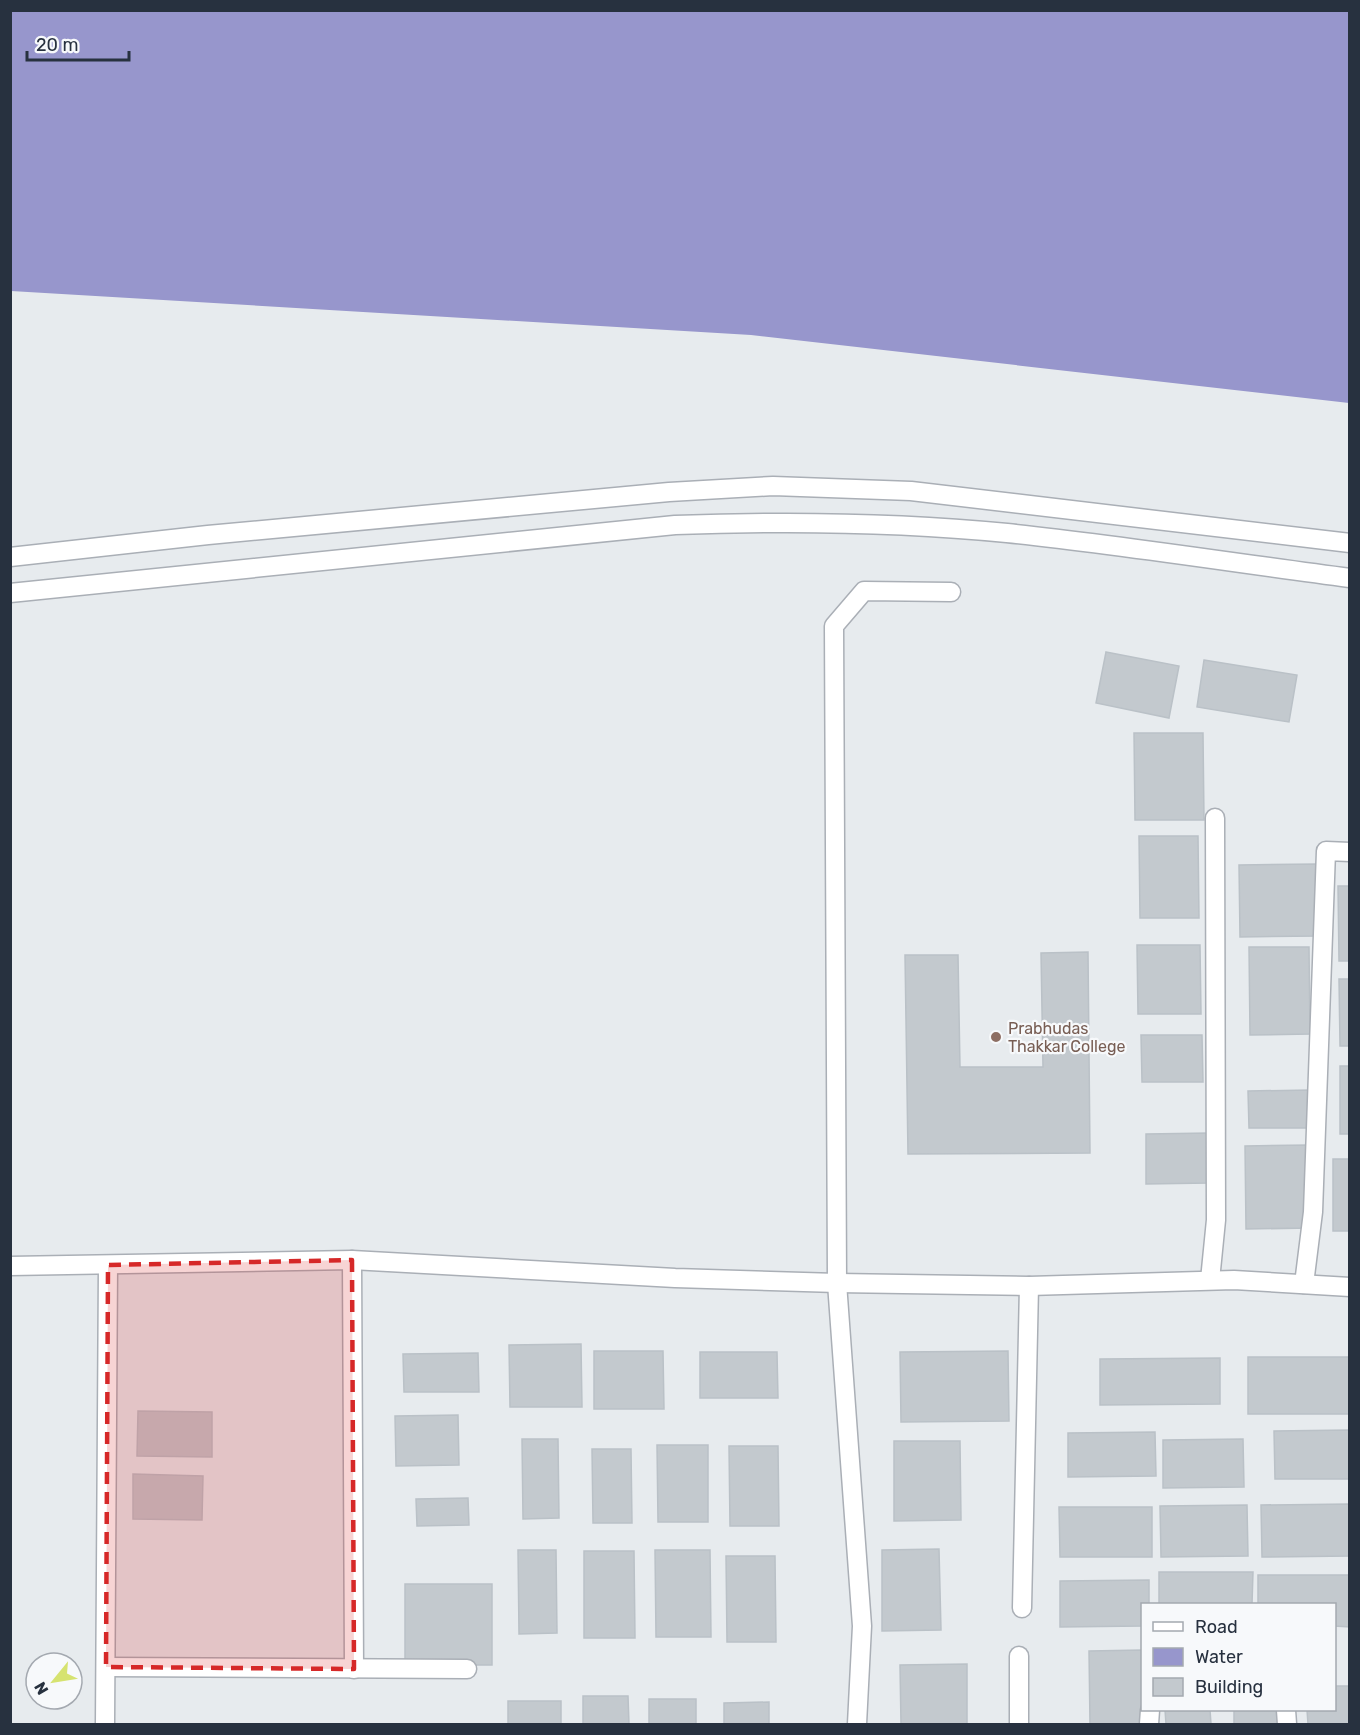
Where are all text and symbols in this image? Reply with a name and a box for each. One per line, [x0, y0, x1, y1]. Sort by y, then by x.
scale bar [27, 24, 129, 62]
text: 20 m [36, 34, 78, 56]
place label: Prabhudas Thakkar College [1008, 1019, 1125, 1056]
marker: Prabhudas Thakkar College [989, 1030, 1003, 1044]
legend [1141, 1603, 1336, 1711]
text: Road [1195, 1616, 1238, 1638]
text: Water [1195, 1646, 1243, 1668]
north arrow [24, 1651, 84, 1711]
text: Building [1195, 1676, 1263, 1698]
text: N [30, 1679, 53, 1698]

